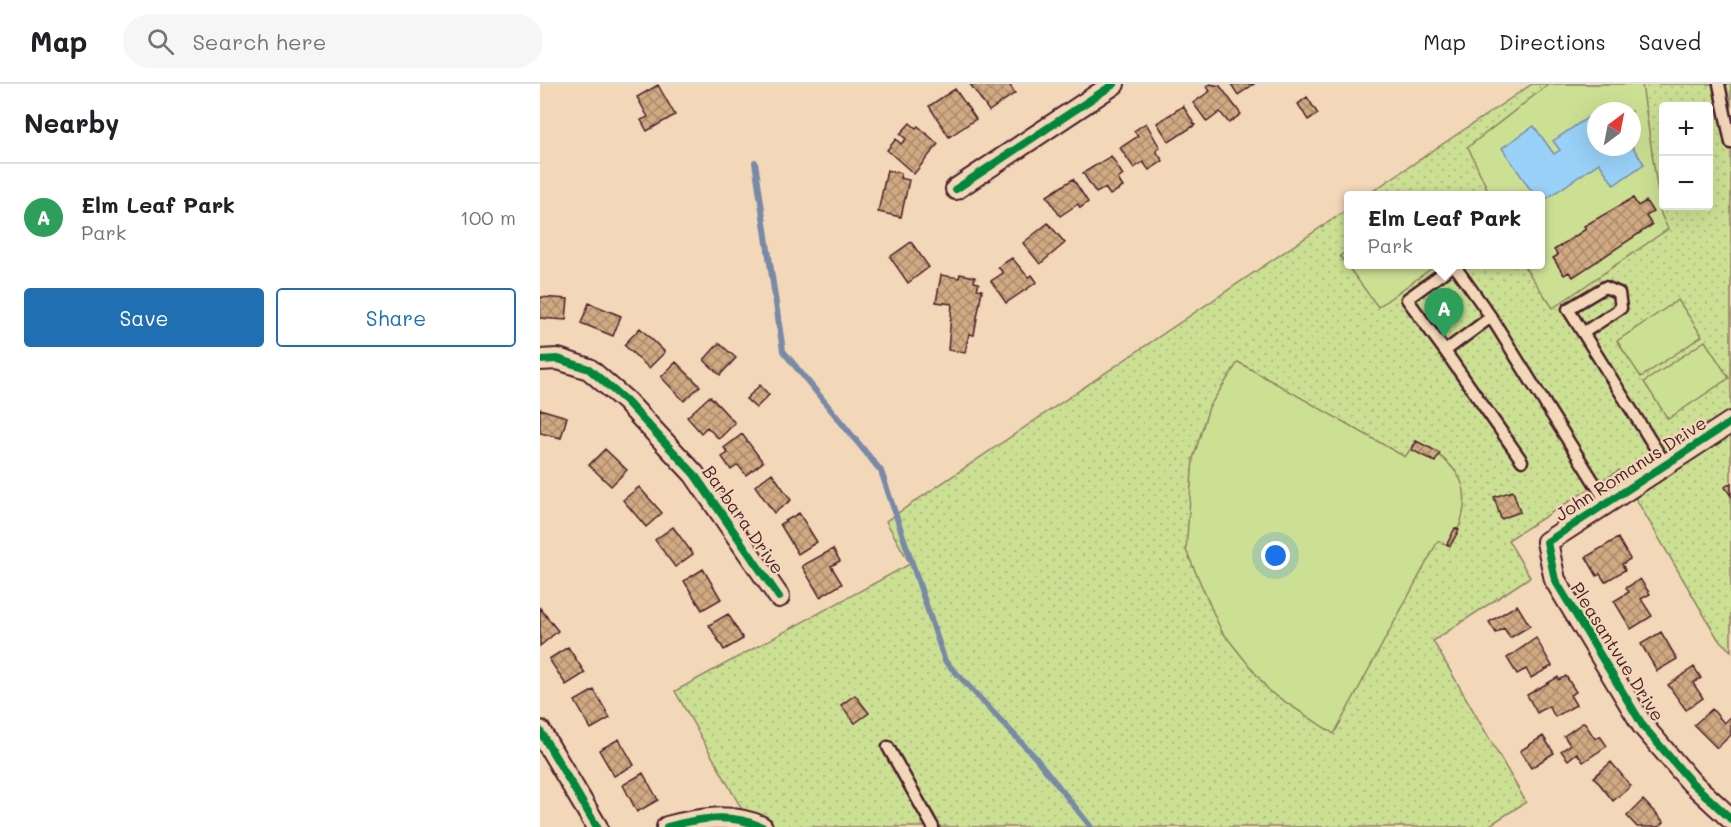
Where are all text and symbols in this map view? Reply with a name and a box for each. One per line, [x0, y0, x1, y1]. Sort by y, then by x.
search box [123, 14, 543, 68]
text: Map [30, 23, 87, 59]
icon: search [144, 25, 177, 58]
text: Search here [192, 27, 326, 56]
text: Map [1423, 28, 1466, 55]
text: Directions [1499, 28, 1606, 55]
text: Saved [1639, 28, 1701, 55]
north arrow [1587, 102, 1641, 156]
map controls [1659, 102, 1713, 210]
button: + [1659, 102, 1713, 156]
text: Nearby [24, 106, 119, 140]
button: − [1659, 156, 1713, 210]
text: Elm Leaf Park [81, 190, 235, 219]
popup [1344, 191, 1545, 269]
text: Elm Leaf Park [1368, 203, 1521, 232]
text: A [37, 204, 50, 230]
text: 100 m [460, 204, 516, 230]
text: Park [81, 219, 126, 245]
text: Park [1368, 232, 1413, 258]
button: Save [24, 288, 264, 347]
button: Share [276, 288, 516, 347]
pin: A [1424, 288, 1464, 338]
street label: John Romanus Drive [1550, 410, 1711, 526]
street label: Barbara Drive [697, 460, 790, 579]
your location [1261, 541, 1290, 570]
street label: Pleasantvue Drive [1565, 577, 1670, 725]

